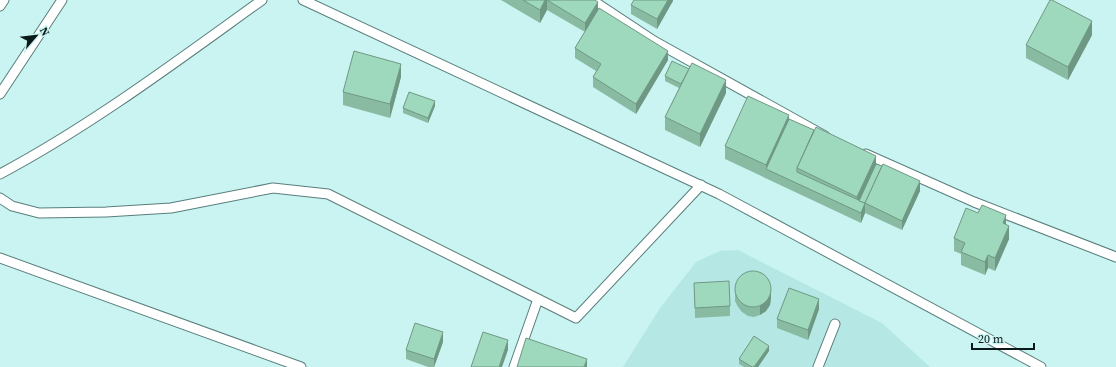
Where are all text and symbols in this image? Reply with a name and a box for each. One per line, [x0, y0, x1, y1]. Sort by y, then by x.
north arrow [16, 16, 56, 56]
text: N [36, 24, 53, 39]
scale bar [972, 325, 1034, 351]
text: 20 m [978, 331, 1004, 347]

